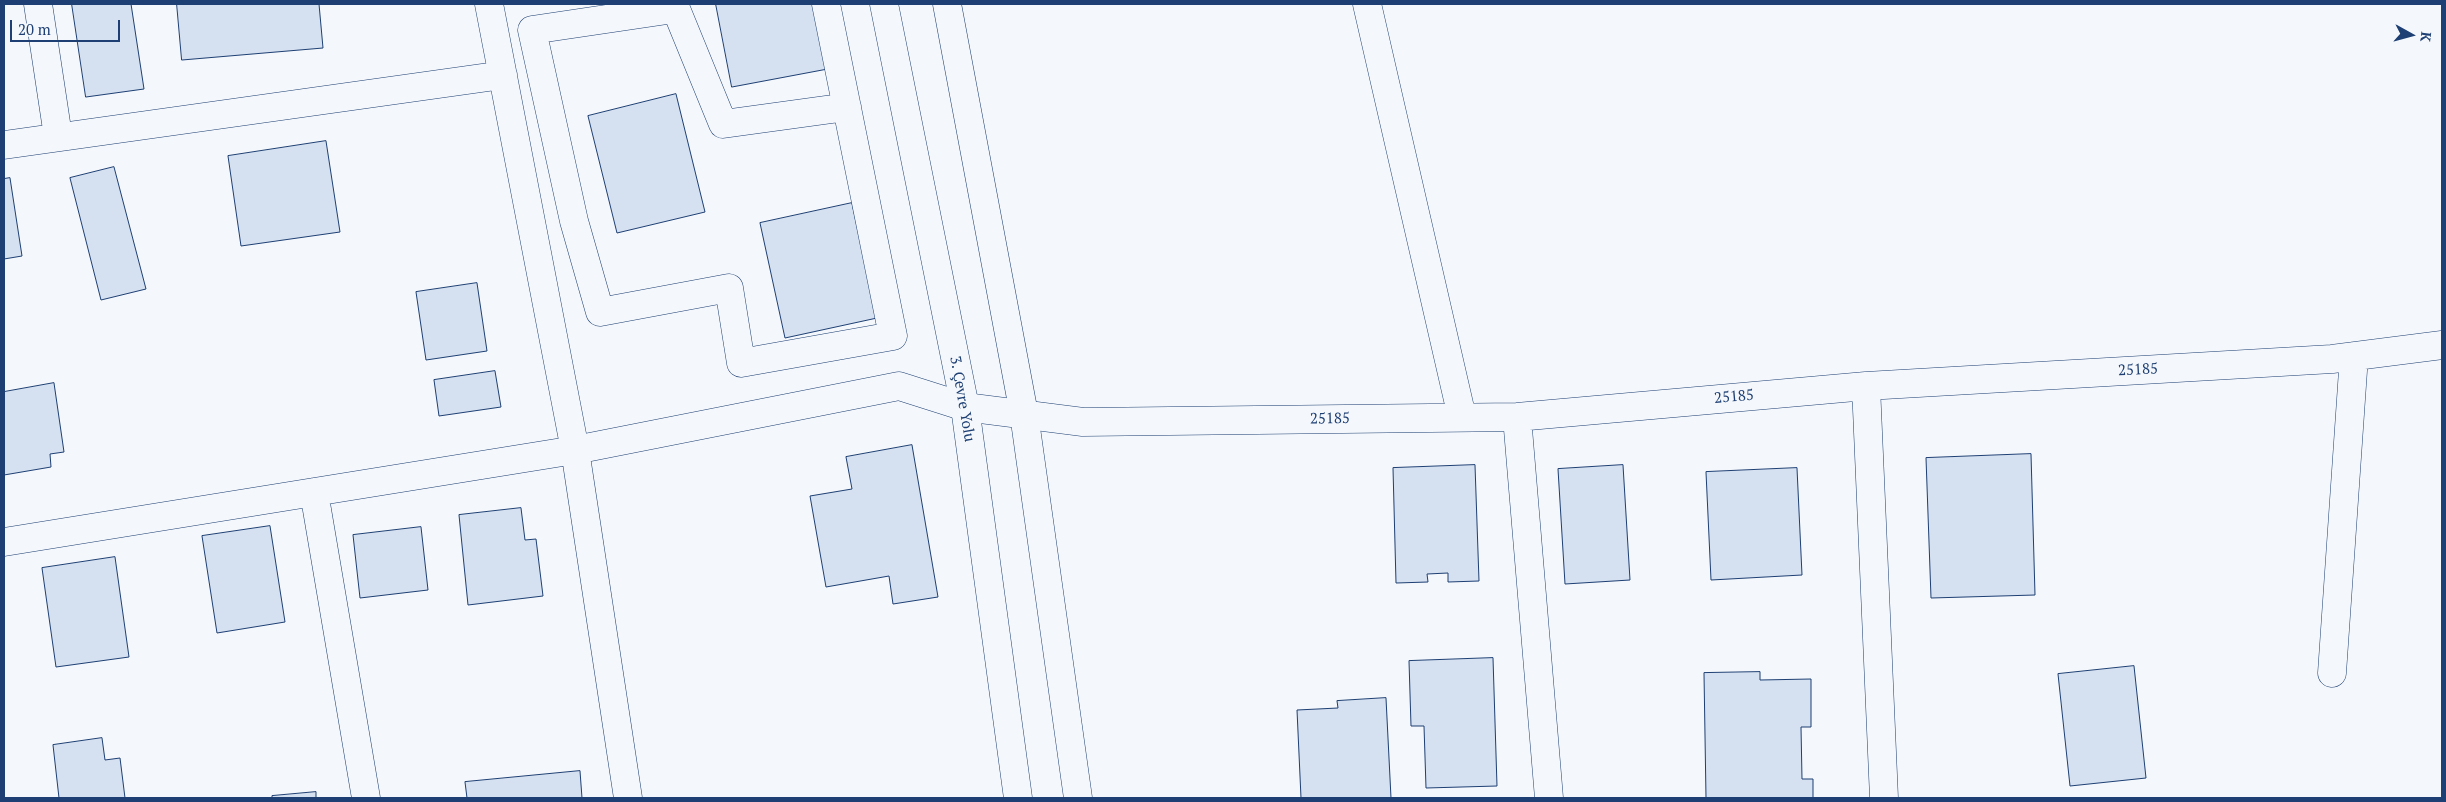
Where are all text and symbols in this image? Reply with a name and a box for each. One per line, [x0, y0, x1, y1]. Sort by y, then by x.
scale bar [12, 10, 122, 42]
north arrow [2386, 10, 2436, 60]
text: 20 m [18, 19, 51, 39]
text: K [2416, 31, 2436, 43]
street label: 3. Çevre Yolu [946, 355, 978, 443]
street label: 25185 [2118, 360, 2158, 380]
street label: 25185 [1713, 386, 1755, 408]
street label: 25185 [1310, 410, 1350, 428]

